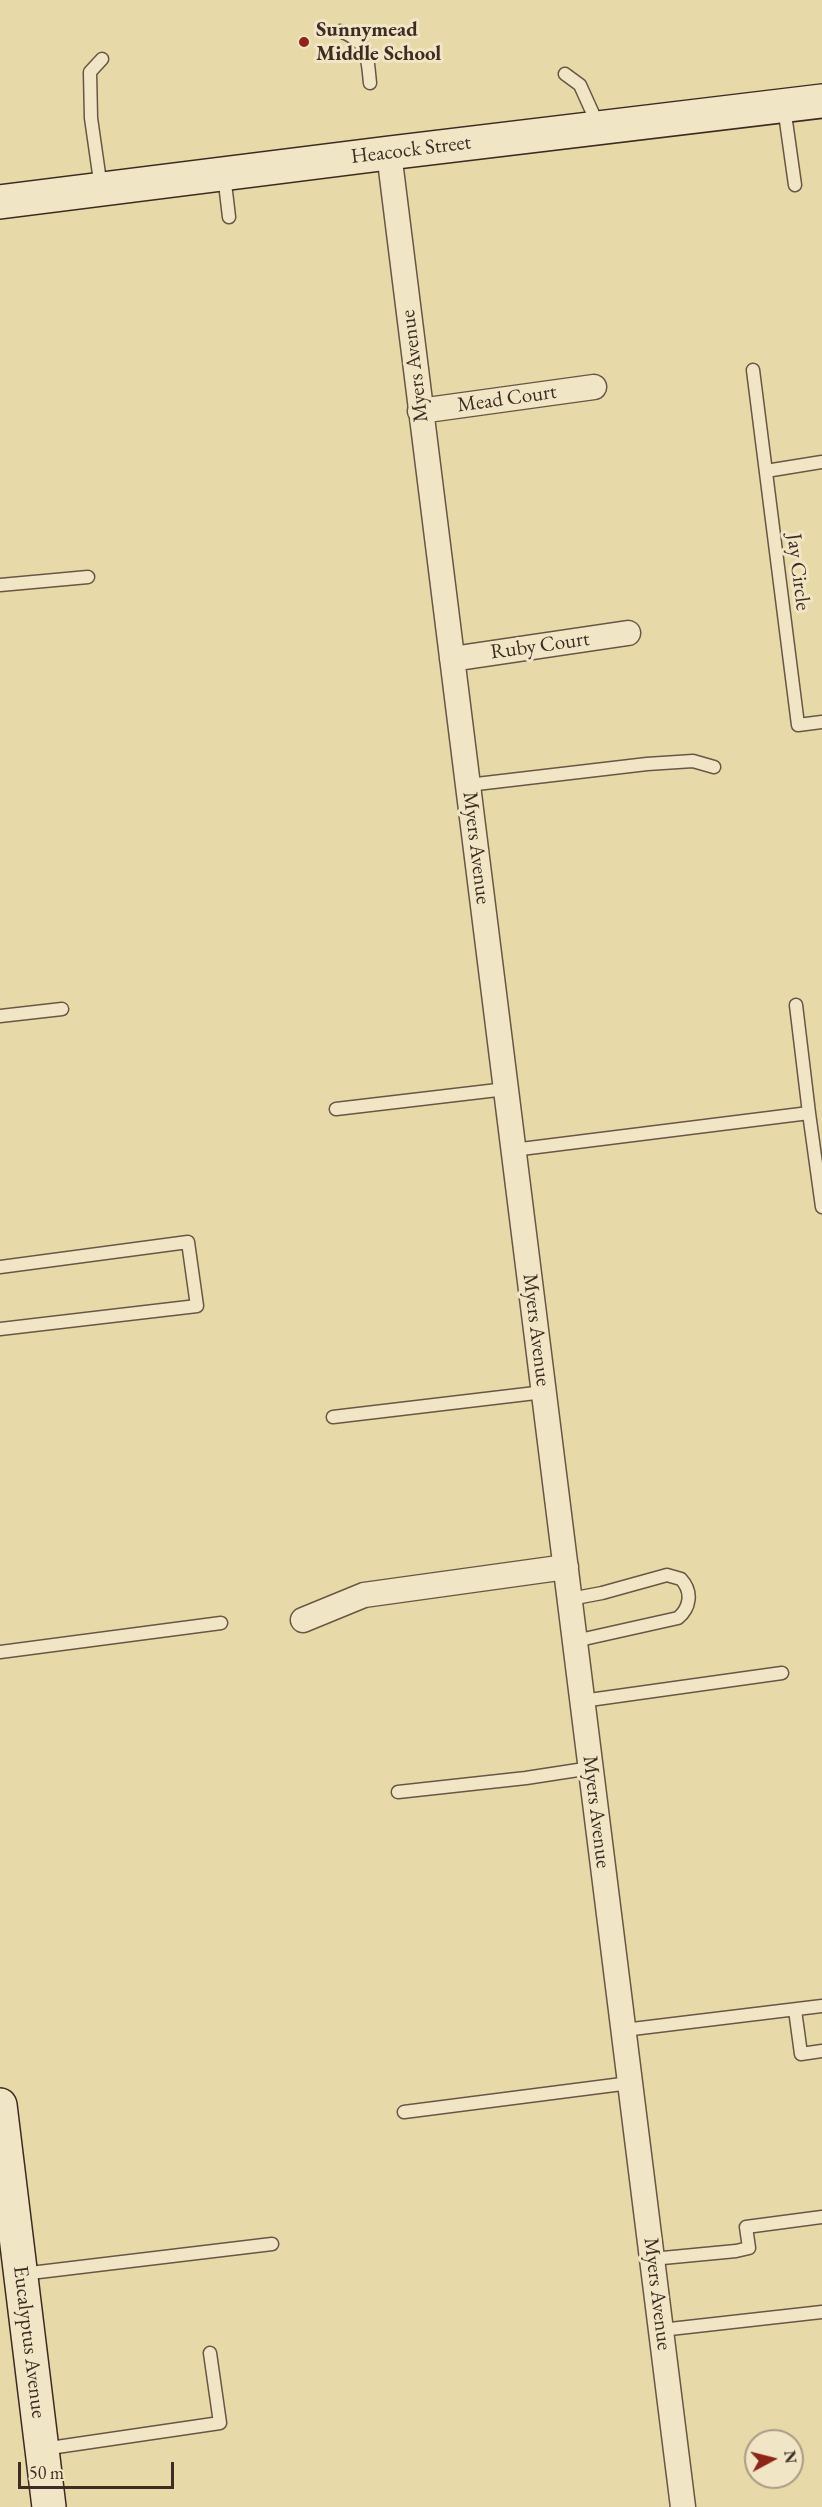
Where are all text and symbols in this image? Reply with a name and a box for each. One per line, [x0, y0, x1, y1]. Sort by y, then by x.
place label: Sunnymead Middle School [316, 17, 441, 67]
marker: Sunnymead Middle School [297, 35, 311, 49]
street label: Heacock Street [349, 130, 473, 170]
street label: Myers Avenue [396, 308, 434, 424]
street label: Mead Court [456, 380, 558, 418]
street label: Jay Circle [781, 532, 815, 612]
street label: Ruby Court [489, 627, 591, 665]
street label: Myers Avenue [457, 790, 495, 906]
street label: Myers Avenue [517, 1272, 555, 1388]
street label: Myers Avenue [577, 1754, 615, 1870]
street label: Myers Avenue [638, 2236, 676, 2352]
street label: Eucalyptus Avenue [7, 2264, 51, 2420]
north arrow [744, 2429, 804, 2489]
text: N [779, 2449, 802, 2465]
scale bar [21, 2450, 177, 2488]
text: 50 m [29, 2461, 64, 2484]

